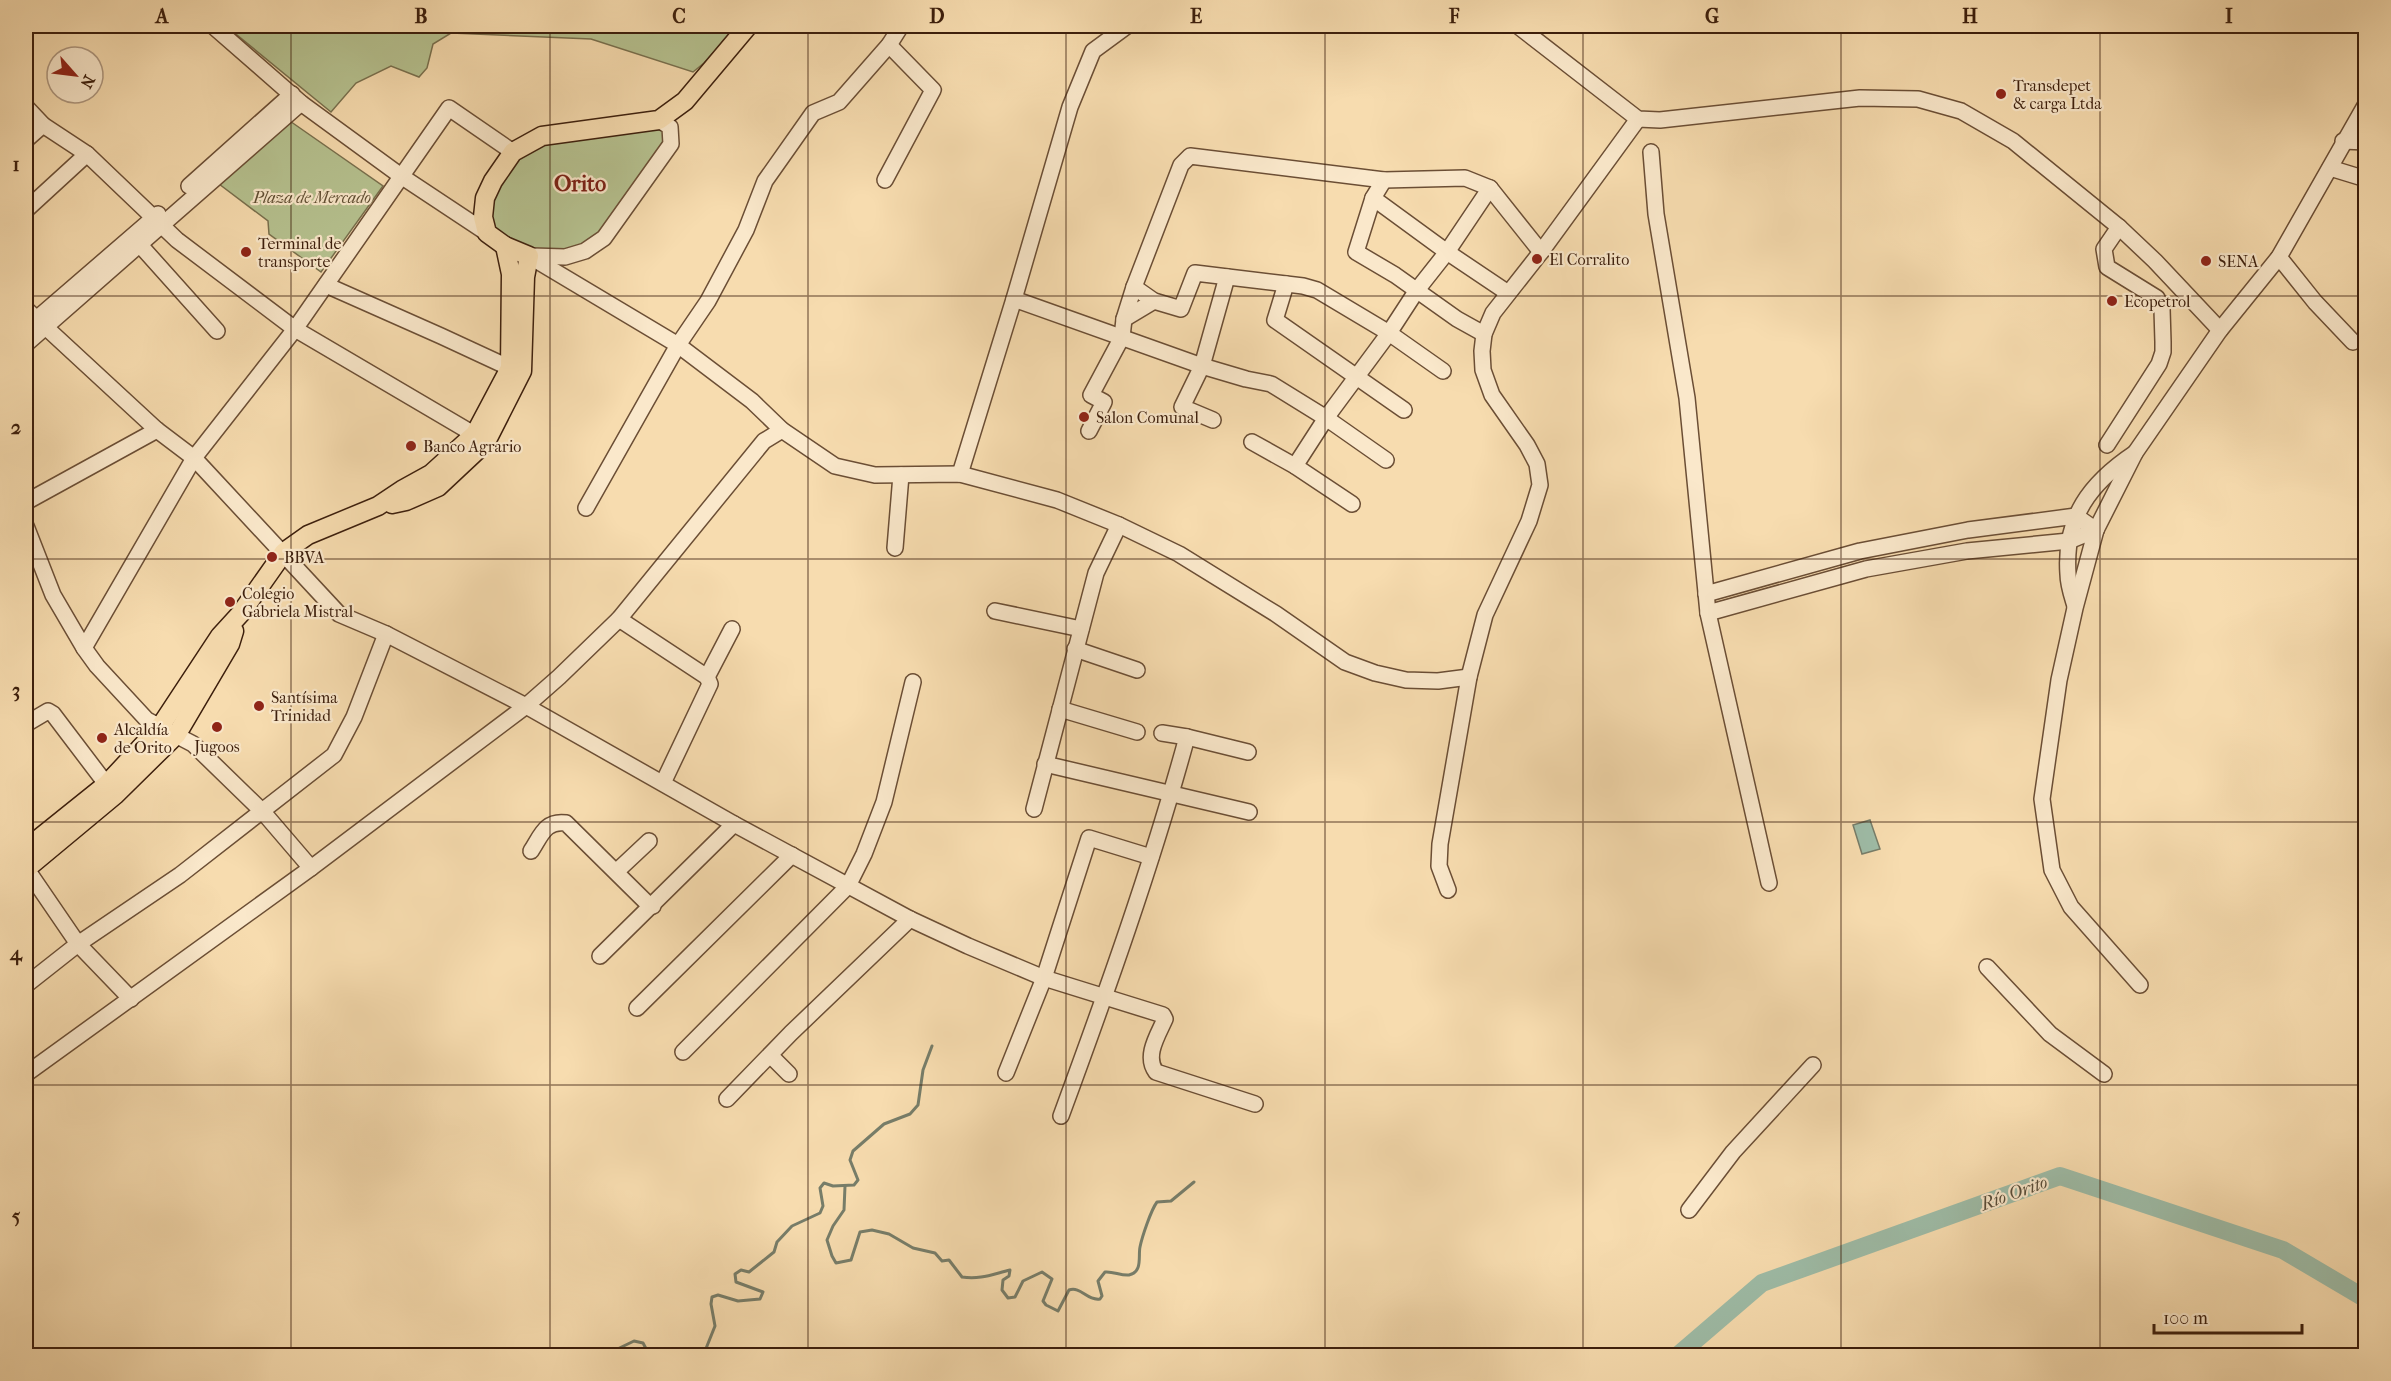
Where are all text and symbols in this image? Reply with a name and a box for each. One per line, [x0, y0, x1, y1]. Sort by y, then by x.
text: A [154, 5, 170, 28]
text: B [414, 5, 428, 28]
text: C [672, 5, 686, 28]
text: D [929, 5, 945, 28]
text: E [1190, 5, 1202, 28]
text: F [1448, 5, 1460, 28]
text: G [1705, 5, 1719, 28]
text: H [1962, 5, 1978, 28]
text: I [2225, 5, 2233, 28]
north arrow [45, 45, 105, 105]
text: N [76, 72, 99, 92]
place label: Transdepet & carga Ltda [2013, 76, 2102, 113]
marker: Transdepet & carga Ltda [1994, 87, 2008, 101]
text: 1 [12, 153, 20, 176]
district label: Orito [554, 171, 606, 197]
park label: Plaza de Mercado [252, 188, 371, 207]
place label: Terminal de transporte [258, 234, 341, 271]
marker: Terminal de transporte [239, 245, 253, 259]
place label: El Corralito [1549, 250, 1629, 269]
marker: El Corralito [1530, 252, 1544, 266]
place label: SENA [2218, 252, 2259, 271]
marker: SENA [2199, 254, 2213, 268]
place label: Ecopetrol [2124, 292, 2191, 311]
marker: Ecopetrol [2105, 294, 2119, 308]
place label: Salon Comunal [1096, 408, 1199, 427]
marker: Salon Comunal [1077, 410, 1091, 424]
text: 2 [11, 416, 21, 439]
place label: Banco Agrario [423, 437, 521, 456]
marker: Banco Agrario [404, 439, 418, 453]
place label: BBVA [284, 548, 325, 567]
marker: BBVA [265, 550, 279, 564]
place label: Colegio Gabriela Mistral [242, 584, 354, 621]
marker: Colegio Gabriela Mistral [223, 595, 237, 609]
text: 3 [12, 679, 20, 702]
place label: Santísima Trinidad [271, 688, 338, 725]
marker: Santísima Trinidad [252, 699, 266, 713]
place label: Alcaldía de Orito [113, 720, 172, 757]
marker: Jugoos [210, 720, 224, 734]
marker: Alcaldía de Orito [95, 731, 109, 745]
place label: Jugoos [192, 737, 240, 756]
text: 4 [9, 942, 23, 966]
water label: Río Orito [1977, 1172, 2050, 1216]
text: 5 [12, 1205, 21, 1228]
scale bar [2154, 1297, 2302, 1335]
text: 100 m [2163, 1308, 2208, 1329]

